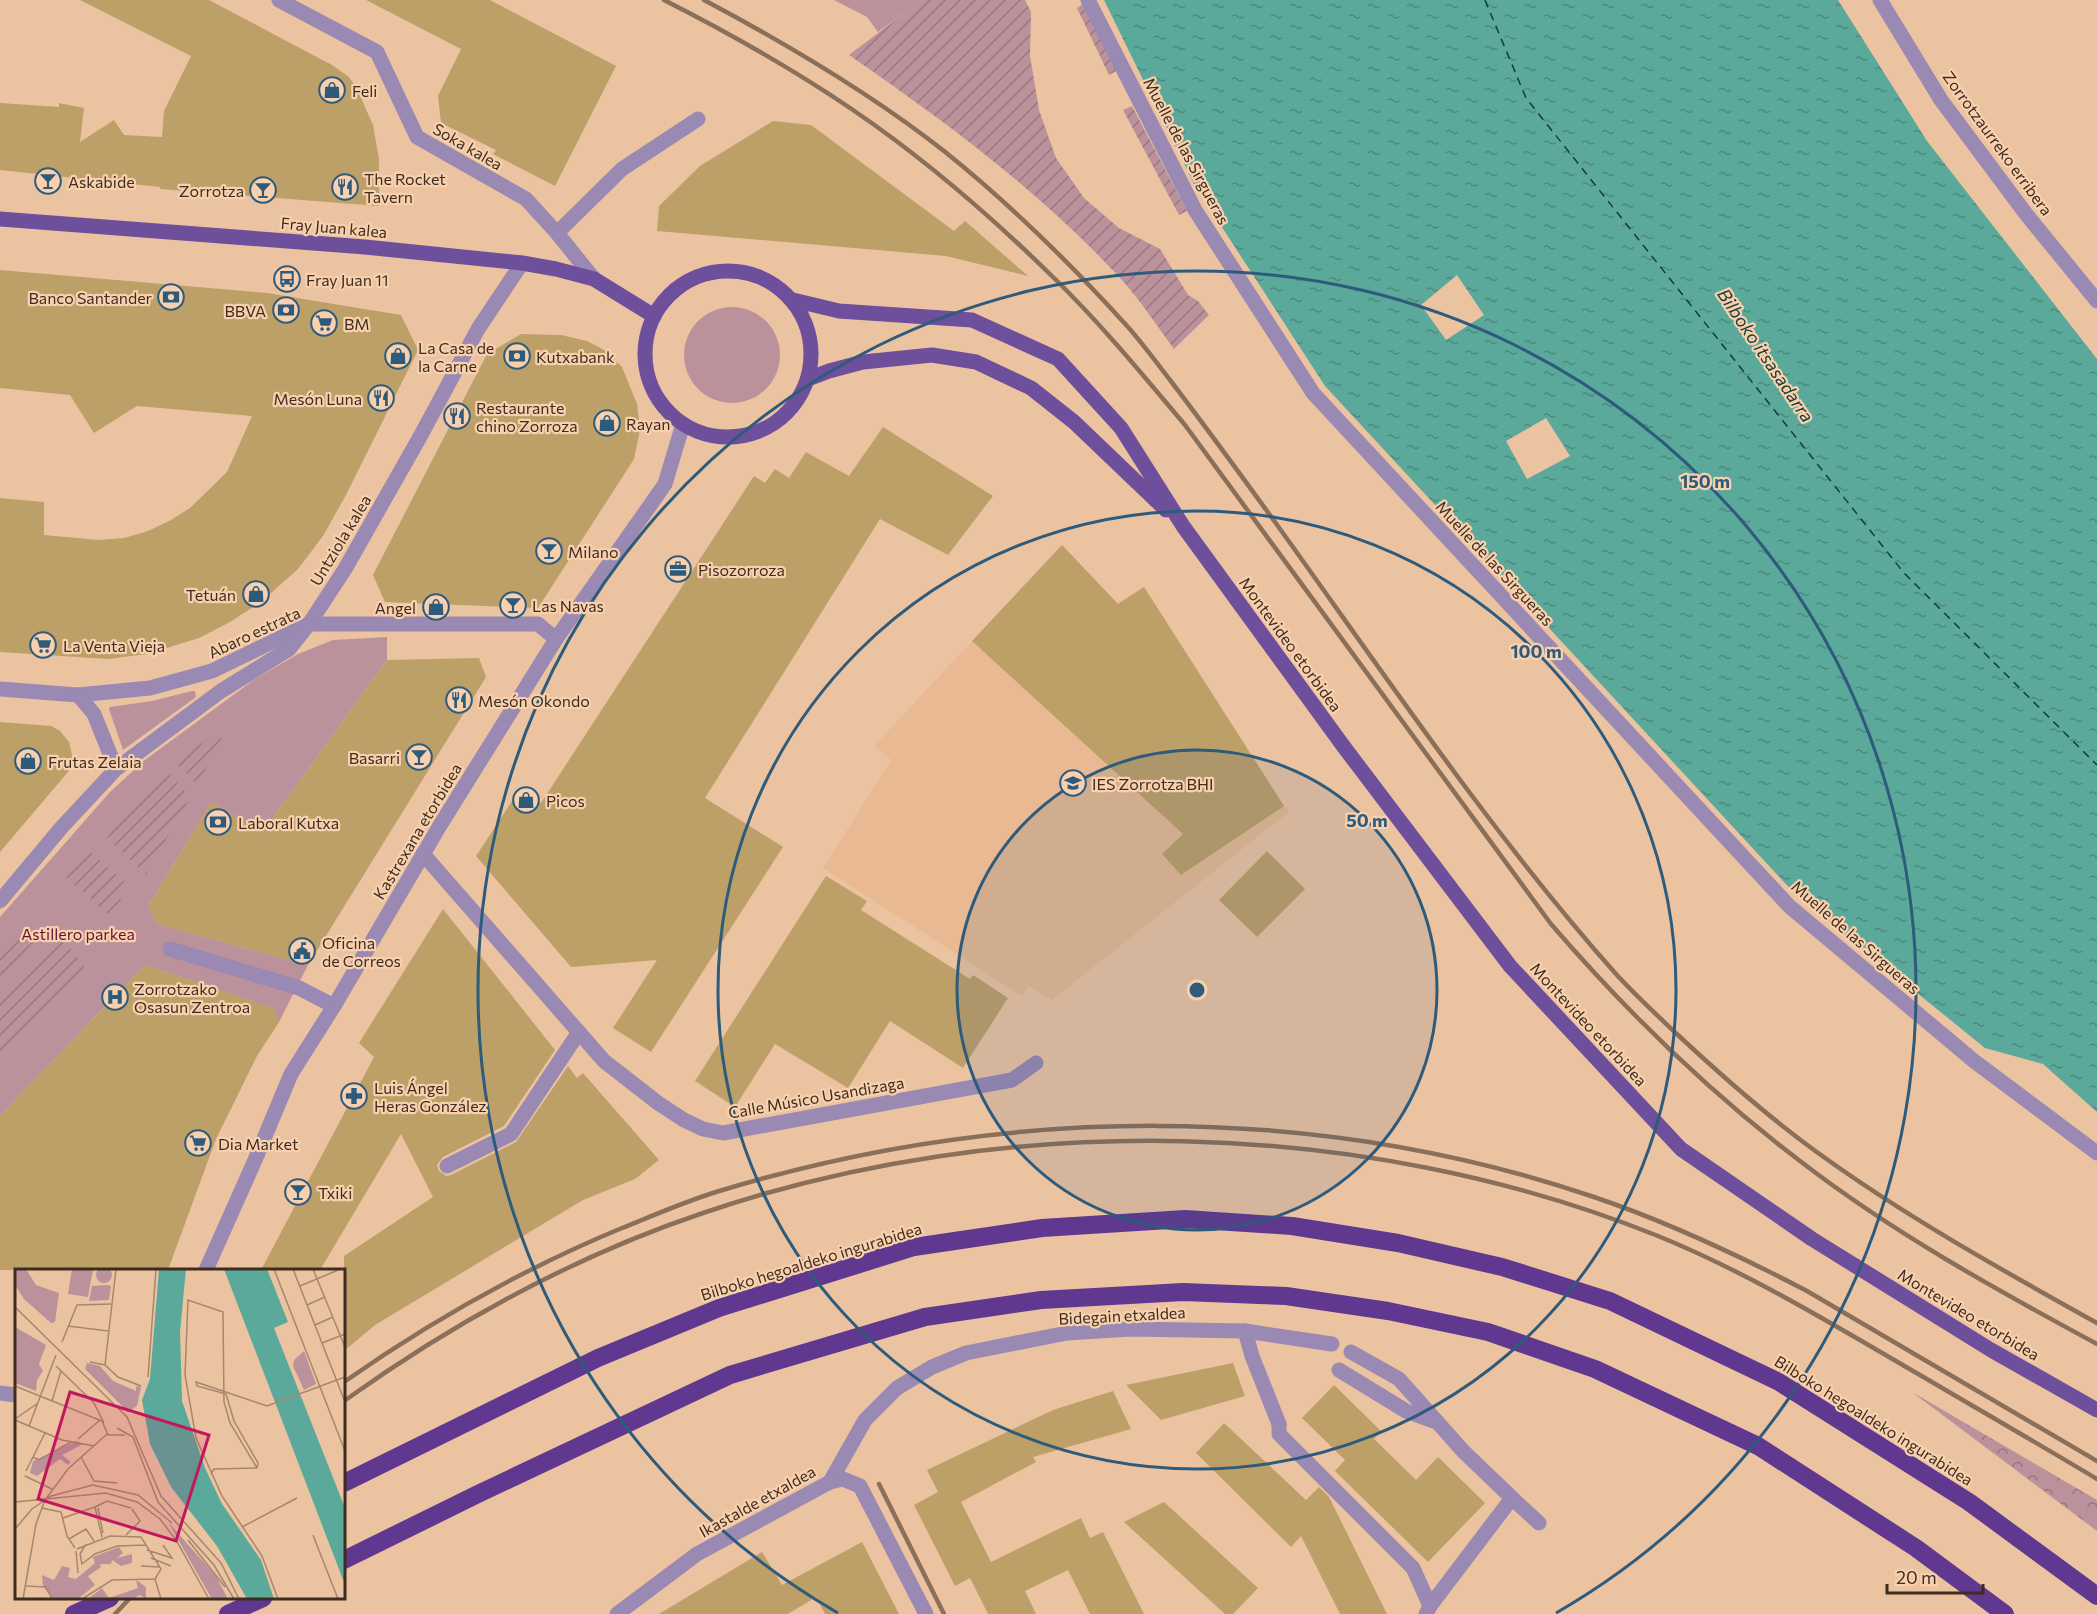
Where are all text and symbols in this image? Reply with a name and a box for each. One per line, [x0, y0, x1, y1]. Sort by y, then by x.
street label: Zorrotzaurreko erribera [1939, 67, 2057, 219]
street label: Muelle de las Sirgueras [1140, 74, 1234, 228]
shop icon: Feli [317, 75, 347, 105]
place label: Feli [352, 81, 377, 100]
street label: Soka kalea [430, 119, 506, 173]
bar icon: Askabide [33, 166, 63, 196]
place label: The Rocket Tavern [364, 169, 446, 206]
place label: Askabide [68, 172, 135, 191]
restaurant icon: The Rocket Tavern [330, 172, 360, 202]
bar icon: Zorrotza [248, 175, 278, 205]
place label: Zorrotza [179, 181, 244, 200]
street label: Fray Juan kalea [280, 213, 388, 241]
bus stop icon: Fray Juan 11 [272, 264, 302, 294]
place label: Fray Juan 11 [306, 270, 389, 289]
bank icon: Banco Santander [156, 282, 186, 312]
water label: Bilboko itsasadarra [1713, 284, 1819, 426]
place label: Banco Santander [29, 288, 153, 307]
bank icon: BBVA [271, 295, 301, 325]
place label: BBVA [225, 301, 266, 320]
supermarket icon: BM [309, 308, 339, 338]
place label: BM [344, 314, 370, 333]
place label: La Casa de la Carne [418, 338, 494, 375]
shop icon: La Casa de la Carne [383, 341, 413, 371]
bank icon: Kutxabank [502, 341, 532, 371]
place label: Kutxabank [536, 347, 615, 366]
restaurant icon: Mesón Luna [366, 383, 396, 413]
place label: Mesón Luna [274, 389, 362, 408]
place label: Restaurante chino Zorroza [476, 398, 578, 435]
restaurant icon: Restaurante chino Zorroza [442, 401, 472, 431]
shop icon: Rayan [592, 408, 622, 438]
place label: Rayan [626, 414, 671, 433]
text: 150 m [1680, 470, 1730, 492]
street label: Untziola kalea [305, 491, 375, 589]
street label: Muelle de las Sirgueras [1432, 497, 1558, 629]
bar icon: Milano [534, 536, 564, 566]
place label: Milano [568, 542, 619, 561]
office icon: Pisozorroza [663, 554, 693, 584]
place label: Pisozorroza [698, 560, 785, 579]
street label: Montevideo etorbidea [1236, 573, 1346, 715]
shop icon: Tetuán [241, 579, 271, 609]
place label: Tetuán [186, 585, 236, 604]
bar icon: Las Navas [498, 590, 528, 620]
shop icon: Angel [421, 592, 451, 622]
place label: Las Navas [532, 596, 604, 615]
place label: Angel [375, 598, 416, 617]
street label: Abaro estrata [205, 602, 303, 662]
supermarket icon: La Venta Vieja [28, 630, 58, 660]
place label: La Venta Vieja [63, 636, 165, 655]
text: 100 m [1510, 640, 1562, 662]
restaurant icon: Mesón Okondo [444, 685, 474, 715]
place label: Mesón Okondo [478, 691, 590, 710]
bar icon: Basarri [404, 742, 434, 772]
shop icon: Frutas Zelaia [13, 746, 43, 776]
place label: Basarri [349, 748, 400, 767]
place label: Frutas Zelaia [48, 752, 142, 771]
street label: Kastrexana etorbidea [369, 760, 465, 902]
school or university icon: IES Zorrotza BHI [1058, 768, 1088, 798]
place label: IES Zorrotza BHI [1092, 774, 1213, 793]
shop icon: Picos [511, 785, 541, 815]
place label: Picos [546, 791, 585, 810]
bank icon: Laboral Kutxa [203, 807, 233, 837]
text: 50 m [1346, 809, 1388, 831]
place label: Laboral Kutxa [238, 813, 339, 832]
street label: Muelle de las Sirgueras [1788, 876, 1924, 998]
park label: Astillero parkea [21, 924, 135, 943]
place label: Oficina de Correos [322, 933, 401, 970]
public building icon: Oficina de Correos [287, 936, 317, 966]
street label: Montevideo etorbidea [1527, 958, 1651, 1090]
place label: Zorrotzako Osasun Zentroa [134, 979, 250, 1016]
centre of rings [1187, 980, 1207, 1000]
hospital icon: Zorrotzako Osasun Zentroa [100, 982, 130, 1012]
street label: Calle Músico Usandizaga [727, 1072, 905, 1122]
place label: Luis Ángel Heras González [374, 1078, 487, 1115]
pharmacy icon: Luis Ángel Heras González [339, 1081, 369, 1111]
supermarket icon: Dia Market [183, 1128, 213, 1158]
place label: Dia Market [218, 1134, 299, 1153]
bar icon: Txiki [283, 1177, 313, 1207]
place label: Txiki [318, 1183, 352, 1202]
street label: Bilboko hegoaldeko ingurabidea [698, 1218, 924, 1304]
street label: Montevideo etorbidea [1895, 1264, 2043, 1364]
inset map [15, 1269, 345, 1599]
street label: Bidegain etxaldea [1058, 1302, 1186, 1328]
street label: Bilboko hegoaldeko ingurabidea [1771, 1351, 1977, 1489]
street label: Ikastalde etxaldea [695, 1461, 819, 1541]
scale bar [1887, 1557, 1983, 1595]
text: 20 m [1896, 1566, 1937, 1588]

